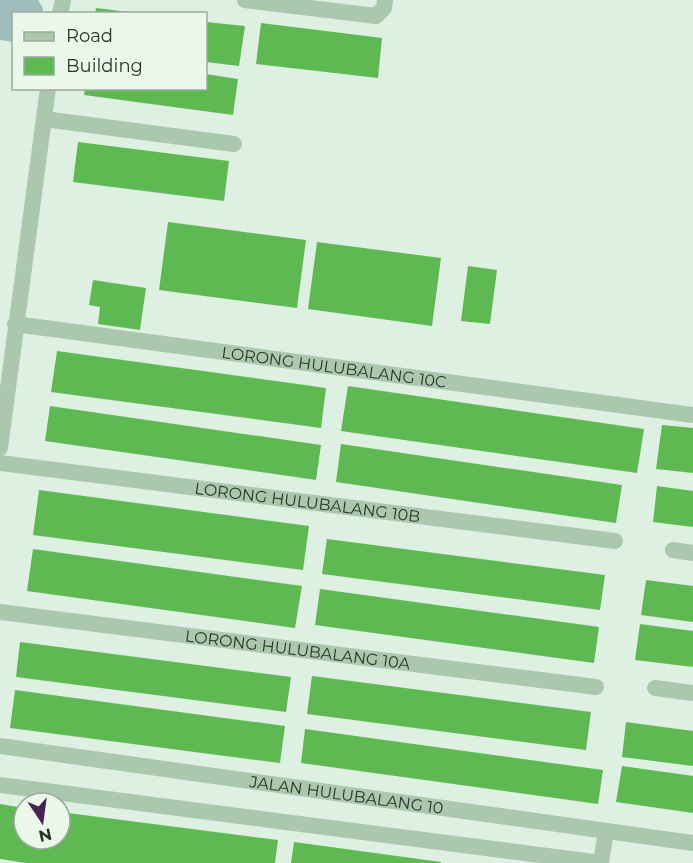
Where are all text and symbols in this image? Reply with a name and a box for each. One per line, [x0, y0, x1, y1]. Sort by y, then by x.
legend [12, 12, 207, 90]
text: Road [66, 25, 113, 47]
text: Building [66, 55, 143, 77]
street label: LORONG HULUBALANG 10C [221, 342, 448, 391]
street label: LORONG HULUBALANG 10B [194, 478, 421, 526]
street label: LORONG HULUBALANG 10A [184, 626, 412, 673]
street label: JALAN HULUBALANG 10 [248, 771, 445, 817]
north arrow [12, 791, 72, 851]
text: N [37, 824, 54, 846]

